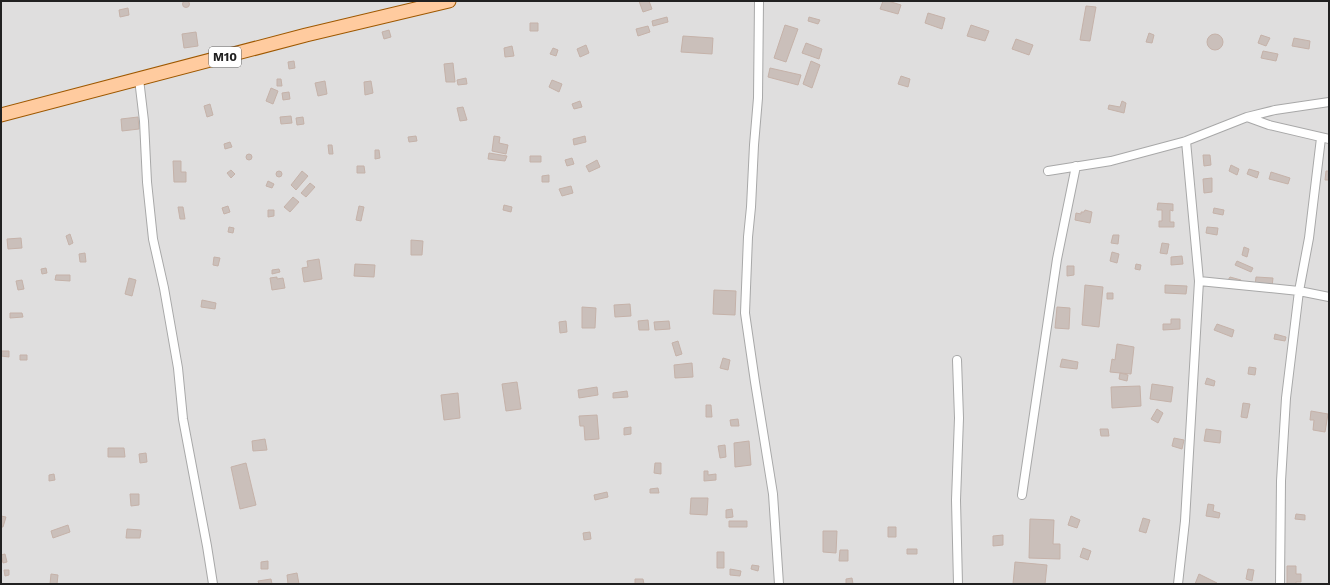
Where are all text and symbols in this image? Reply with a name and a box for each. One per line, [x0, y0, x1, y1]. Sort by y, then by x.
road number: M10 [209, 47, 241, 67]

